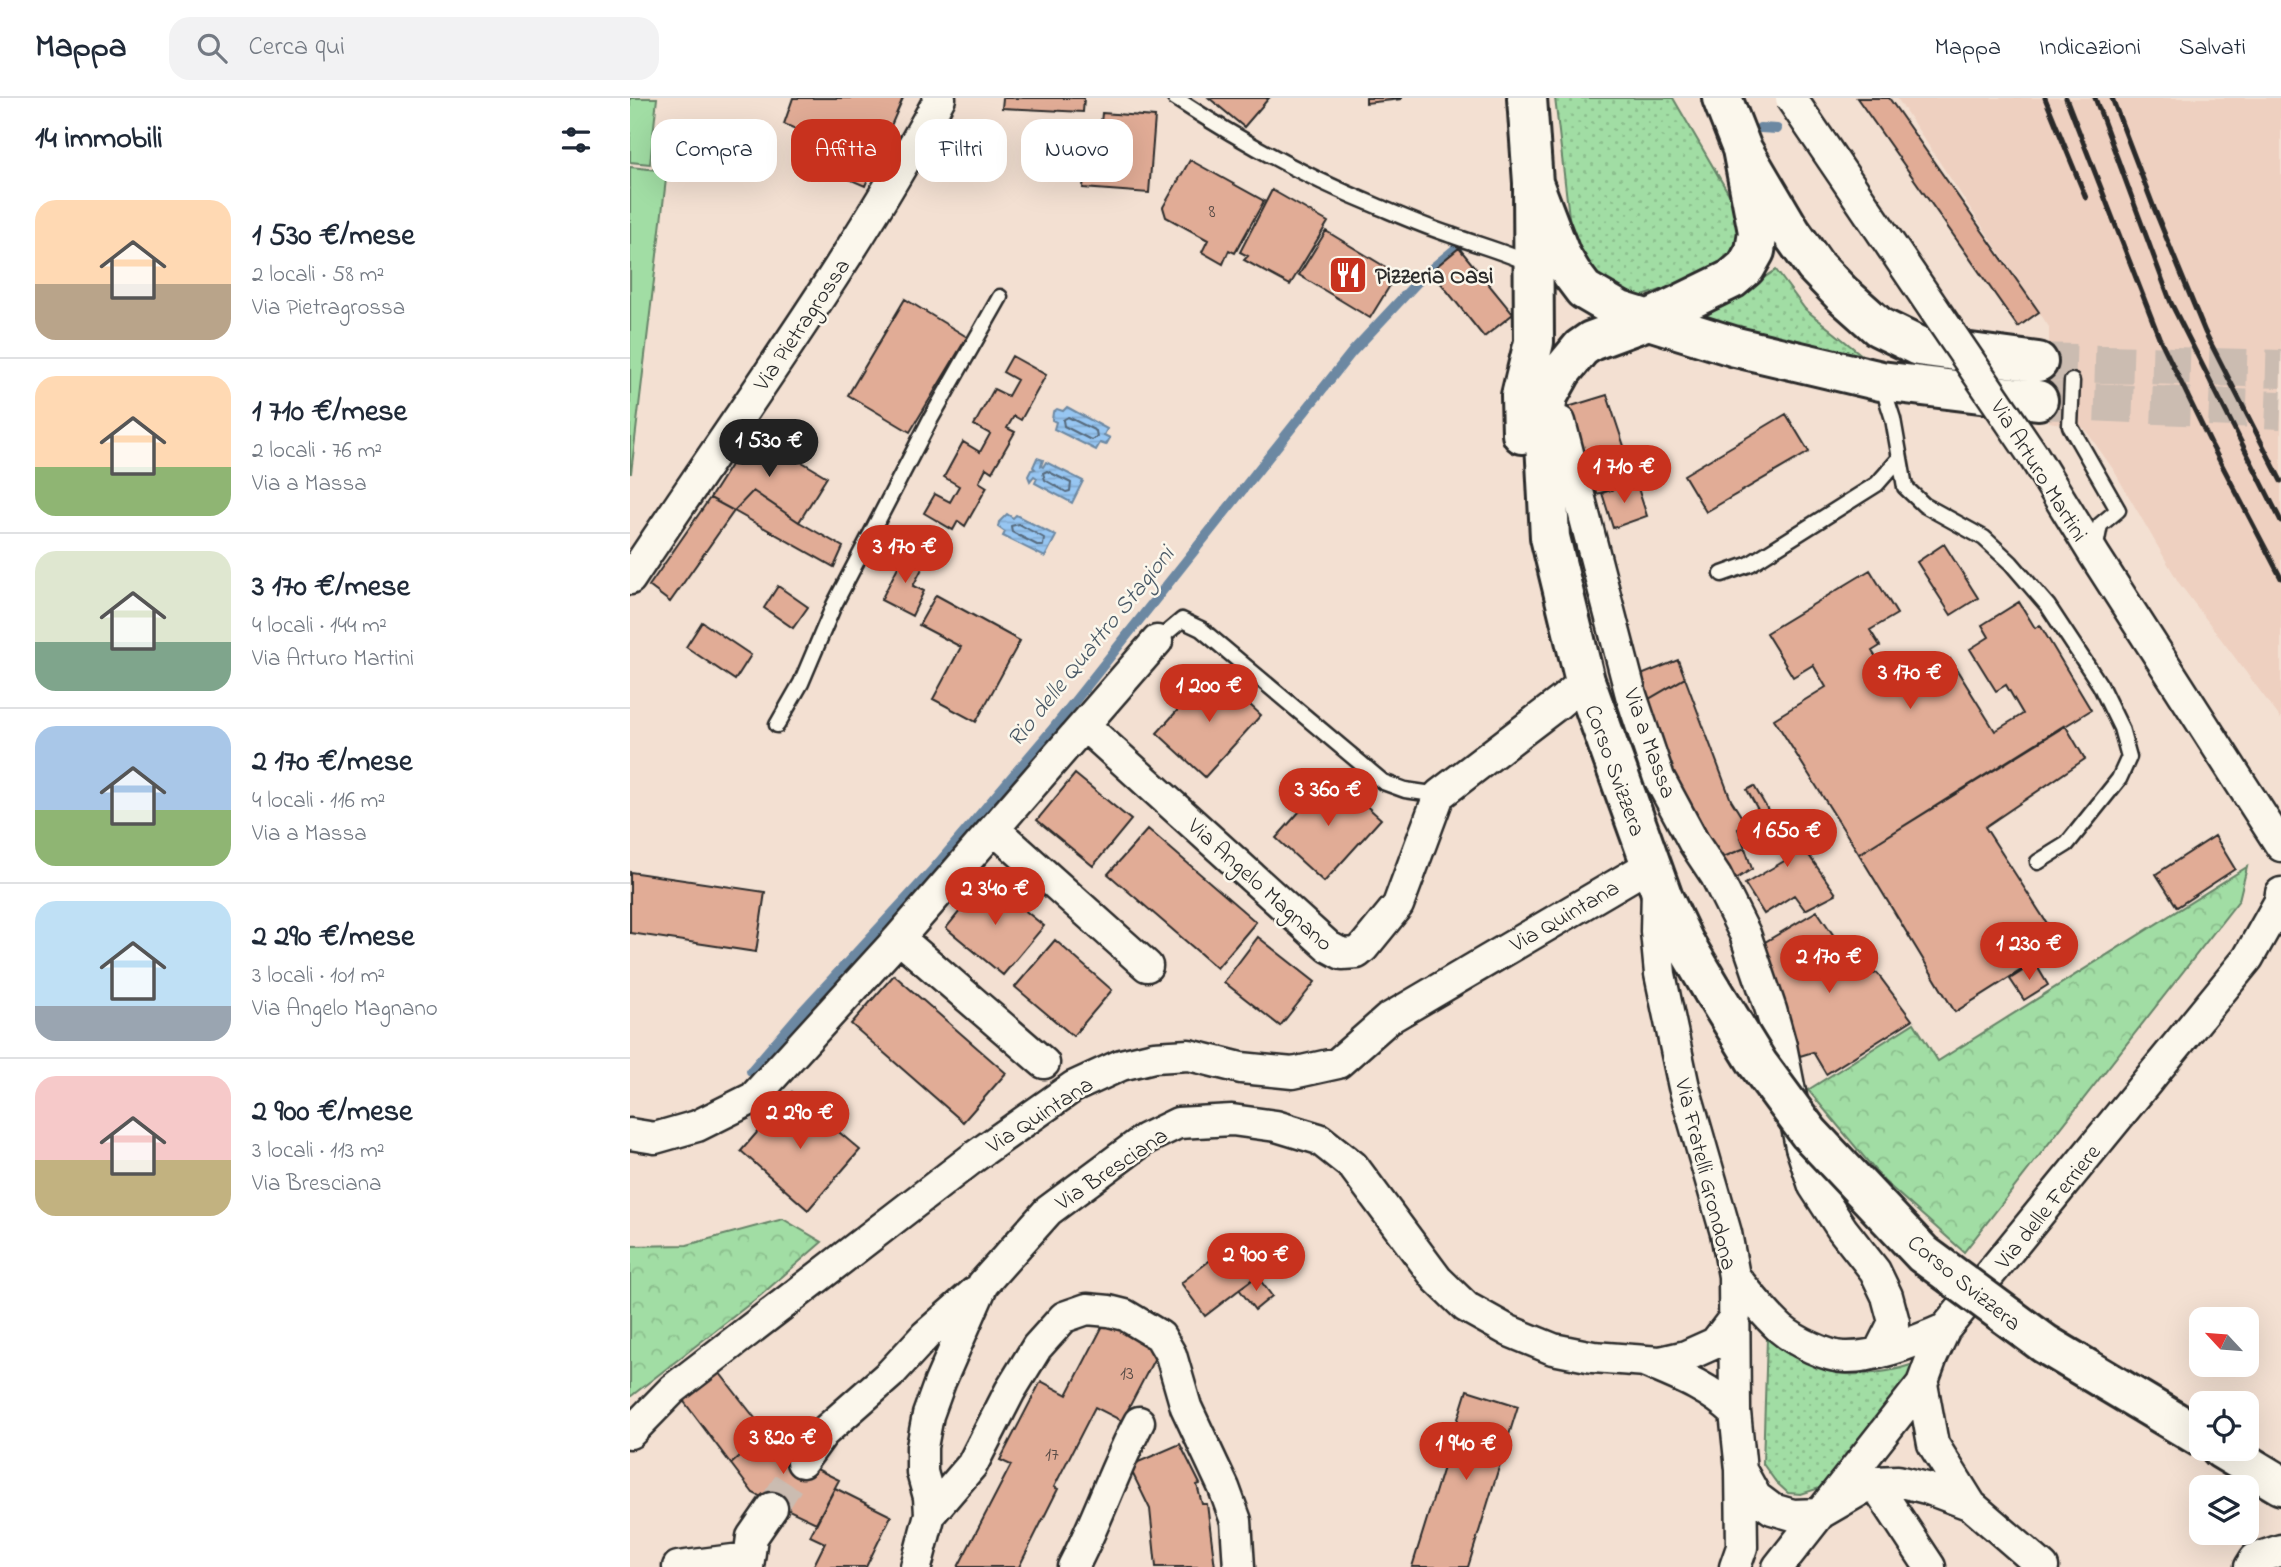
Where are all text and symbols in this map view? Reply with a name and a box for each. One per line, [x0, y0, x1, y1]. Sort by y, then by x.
search box [169, 17, 659, 80]
text: Mappa [35, 24, 127, 72]
icon: search [193, 29, 231, 67]
text: Cerca qui [249, 29, 345, 67]
text: Mappa [1934, 31, 2001, 66]
text: Indicazioni [2039, 31, 2141, 66]
text: Salvati [2179, 31, 2246, 66]
text: 14 immobili [35, 118, 163, 162]
chip: Compra [651, 119, 777, 182]
chip: Affitta [791, 119, 901, 182]
chip: Filtri [915, 119, 1007, 182]
chip: Nuovo [1021, 119, 1133, 182]
icon: filters [557, 121, 595, 159]
house number: 8 [1208, 199, 1216, 226]
text: 1 530 €/mese [252, 215, 415, 259]
icon: home [91, 228, 175, 312]
street label: Via Pietragrossa [746, 253, 860, 400]
restaurant icon: Pizzeria Oasi [1327, 254, 1369, 296]
text: 2 locali · 58 m² [252, 259, 384, 292]
place label: Pizzeria Oasi [1375, 261, 1493, 294]
text: Via Pietragrossa [252, 292, 405, 325]
text: 1 710 €/mese [252, 391, 407, 435]
street label: Via Arturo Martini [1980, 393, 2095, 549]
icon: home [91, 404, 175, 488]
pin: 1 530 € [704, 420, 834, 479]
text: 1 530 € [735, 425, 803, 458]
text: 2 locali · 76 m² [252, 435, 382, 468]
pin: 1 710 € [1559, 446, 1689, 505]
text: 1 710 € [1593, 451, 1655, 484]
text: Via a Massa [252, 468, 367, 501]
pin: 3 170 € [840, 526, 970, 585]
text: 3 170 € [873, 531, 937, 564]
water label: Rio delle Quattro Stagioni [1000, 538, 1186, 756]
text: 3 170 €/mese [252, 566, 410, 610]
icon: home [91, 579, 175, 663]
text: 4 locali · 144 m² [252, 610, 387, 643]
text: Via Arturo Martini [252, 643, 414, 676]
pin: 3 170 € [1845, 652, 1975, 711]
text: 3 170 € [1878, 657, 1942, 690]
pin: 1 200 € [1144, 664, 1274, 724]
text: 1 200 € [1176, 670, 1242, 703]
street label: Via a Massa [1613, 683, 1684, 803]
street label: Corso Svizzera [1575, 700, 1653, 841]
text: 2 170 €/mese [252, 741, 412, 785]
icon: home [91, 754, 175, 838]
pin: 3 360 € [1263, 768, 1393, 828]
text: 3 360 € [1295, 774, 1361, 807]
text: 4 locali · 116 m² [252, 785, 385, 818]
pin: 1 650 € [1722, 810, 1852, 869]
street label: Via Angelo Magnano [1178, 811, 1339, 961]
text: 1 650 € [1753, 815, 1821, 848]
text: Via a Massa [252, 818, 367, 851]
pin: 2 340 € [930, 868, 1060, 927]
street label: Via Quintana [1504, 872, 1626, 962]
text: 2 340 € [961, 873, 1029, 906]
text: 2 290 €/mese [252, 916, 414, 960]
pin: 1 230 € [1964, 922, 2094, 982]
text: 1 230 € [1996, 928, 2062, 961]
icon: home [91, 929, 175, 1013]
pin: 2 170 € [1764, 936, 1894, 995]
text: 2 170 € [1796, 941, 1862, 974]
text: 3 locali · 101 m² [252, 960, 385, 993]
text: Via Angelo Magnano [252, 993, 438, 1026]
street label: Via Quintana [980, 1069, 1100, 1164]
street label: Via Fratelli Grondona [1665, 1075, 1744, 1274]
text: 2 900 €/mese [252, 1091, 413, 1135]
pin: 2 290 € [735, 1091, 865, 1151]
text: 2 290 € [766, 1097, 834, 1130]
icon: home [91, 1104, 175, 1188]
street label: Via Bresciana [1049, 1120, 1175, 1220]
text: 3 locali · 113 m² [252, 1135, 385, 1168]
street label: Via delle Ferriere [1987, 1137, 2110, 1278]
text: Via Bresciana [252, 1168, 381, 1201]
street label: Corso Svizzera [1899, 1228, 2027, 1340]
pin: 2 900 € [1191, 1234, 1321, 1293]
text: 2 900 € [1223, 1239, 1289, 1272]
north arrow [2189, 1307, 2259, 1377]
map controls [2189, 1307, 2259, 1545]
house number: 13 [1120, 1361, 1134, 1388]
button: locate [2189, 1391, 2259, 1461]
pin: 3 820 € [718, 1416, 848, 1476]
text: 3 820 € [749, 1422, 817, 1455]
pin: 1 940 € [1401, 1422, 1531, 1482]
text: 1 940 € [1435, 1428, 1497, 1461]
house number: 17 [1045, 1442, 1059, 1469]
button: layers [2189, 1475, 2259, 1545]

